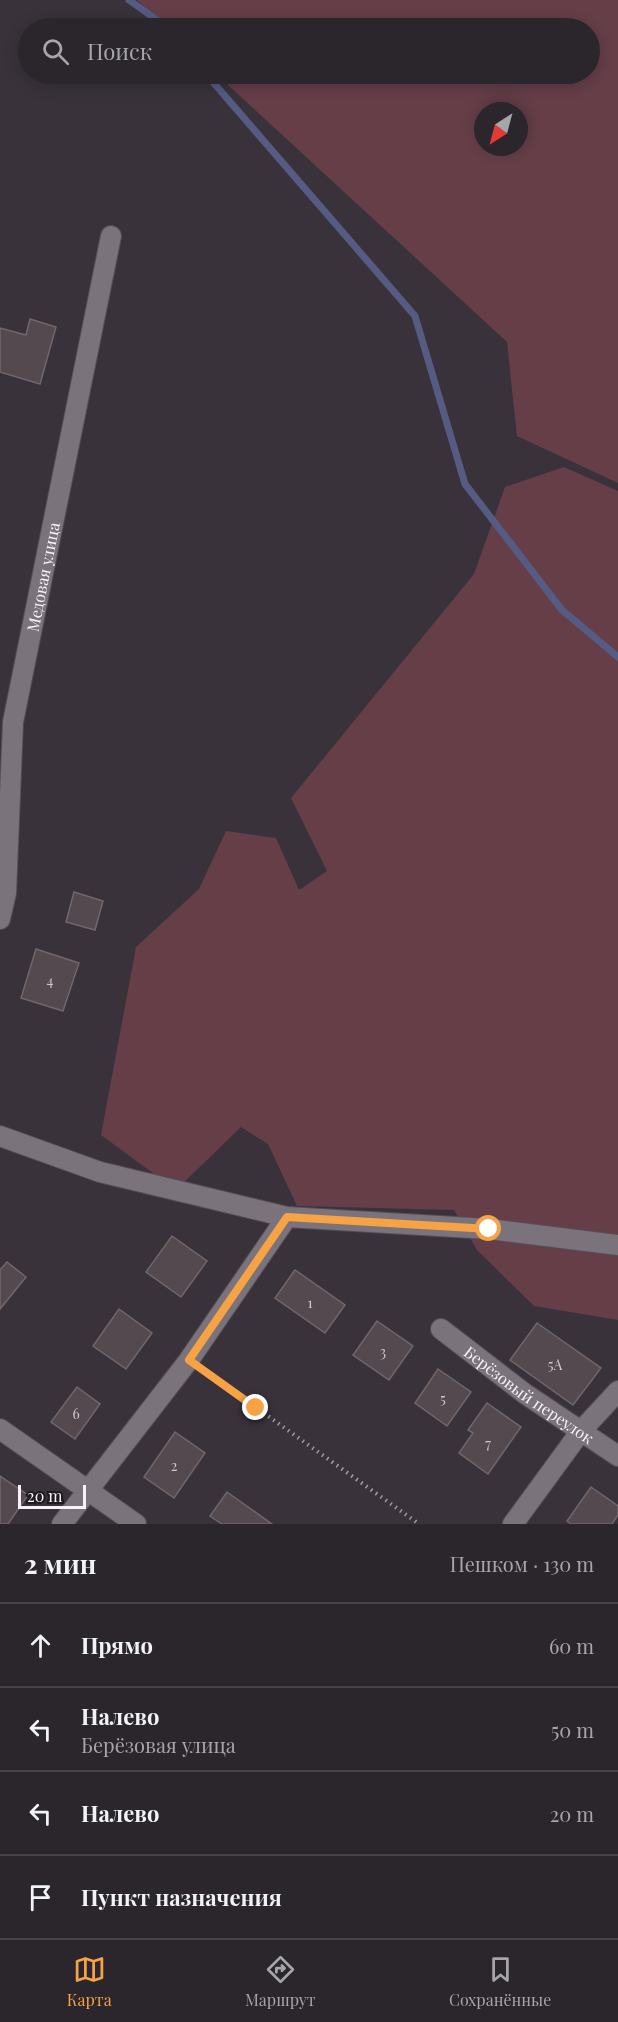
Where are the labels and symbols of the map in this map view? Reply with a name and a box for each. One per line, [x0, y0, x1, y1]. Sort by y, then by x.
north arrow [474, 102, 528, 156]
street label: Медовая улица [21, 520, 64, 633]
house number: 4 [47, 971, 54, 990]
route start [475, 1215, 501, 1241]
house number: 1 [307, 1293, 313, 1312]
street label: Берёзовый переулок [460, 1341, 598, 1448]
house number: 3 [380, 1342, 386, 1361]
house number: 5А [548, 1355, 562, 1374]
house number: 5 [440, 1389, 446, 1408]
route end [242, 1394, 268, 1420]
house number: 6 [72, 1404, 80, 1423]
house number: 7 [485, 1434, 491, 1453]
house number: 2 [171, 1456, 178, 1475]
scale bar [18, 1482, 86, 1510]

